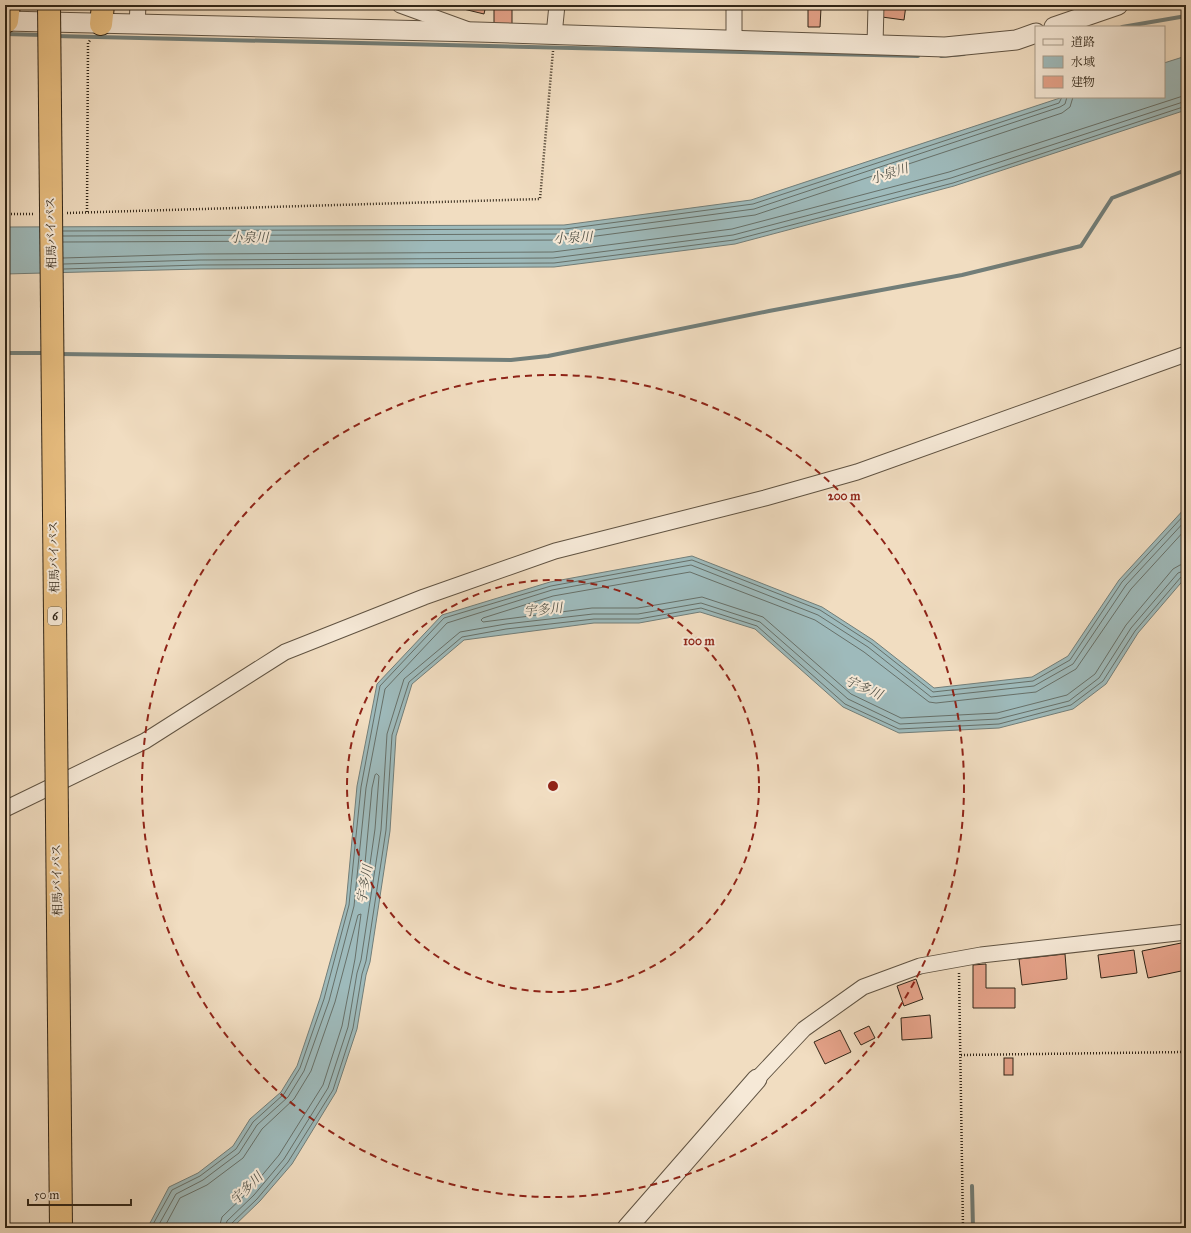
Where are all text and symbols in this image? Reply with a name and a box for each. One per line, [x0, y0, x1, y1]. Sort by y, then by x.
legend [1035, 26, 1165, 98]
text: 道路 [1071, 35, 1095, 49]
text: 水域 [1071, 55, 1095, 69]
text: 建物 [1071, 75, 1095, 89]
water label: 小泉川 [868, 160, 912, 188]
street label: 相馬バイパス [43, 197, 59, 269]
water label: 小泉川 [553, 229, 595, 247]
water label: 小泉川 [229, 230, 270, 246]
text: 200 m [828, 489, 861, 503]
street label: 相馬バイパス [46, 521, 62, 593]
water label: 宇多川 [523, 600, 565, 620]
road number: 6 [48, 607, 62, 625]
text: 100 m [683, 634, 716, 648]
water label: 宇多川 [843, 673, 886, 704]
centre of rings [546, 779, 560, 793]
street label: 相馬バイパス [49, 844, 65, 916]
water label: 宇多川 [354, 862, 377, 905]
water label: 宇多川 [227, 1168, 268, 1208]
scale bar [28, 1181, 131, 1207]
text: 50 m [34, 1188, 59, 1202]

